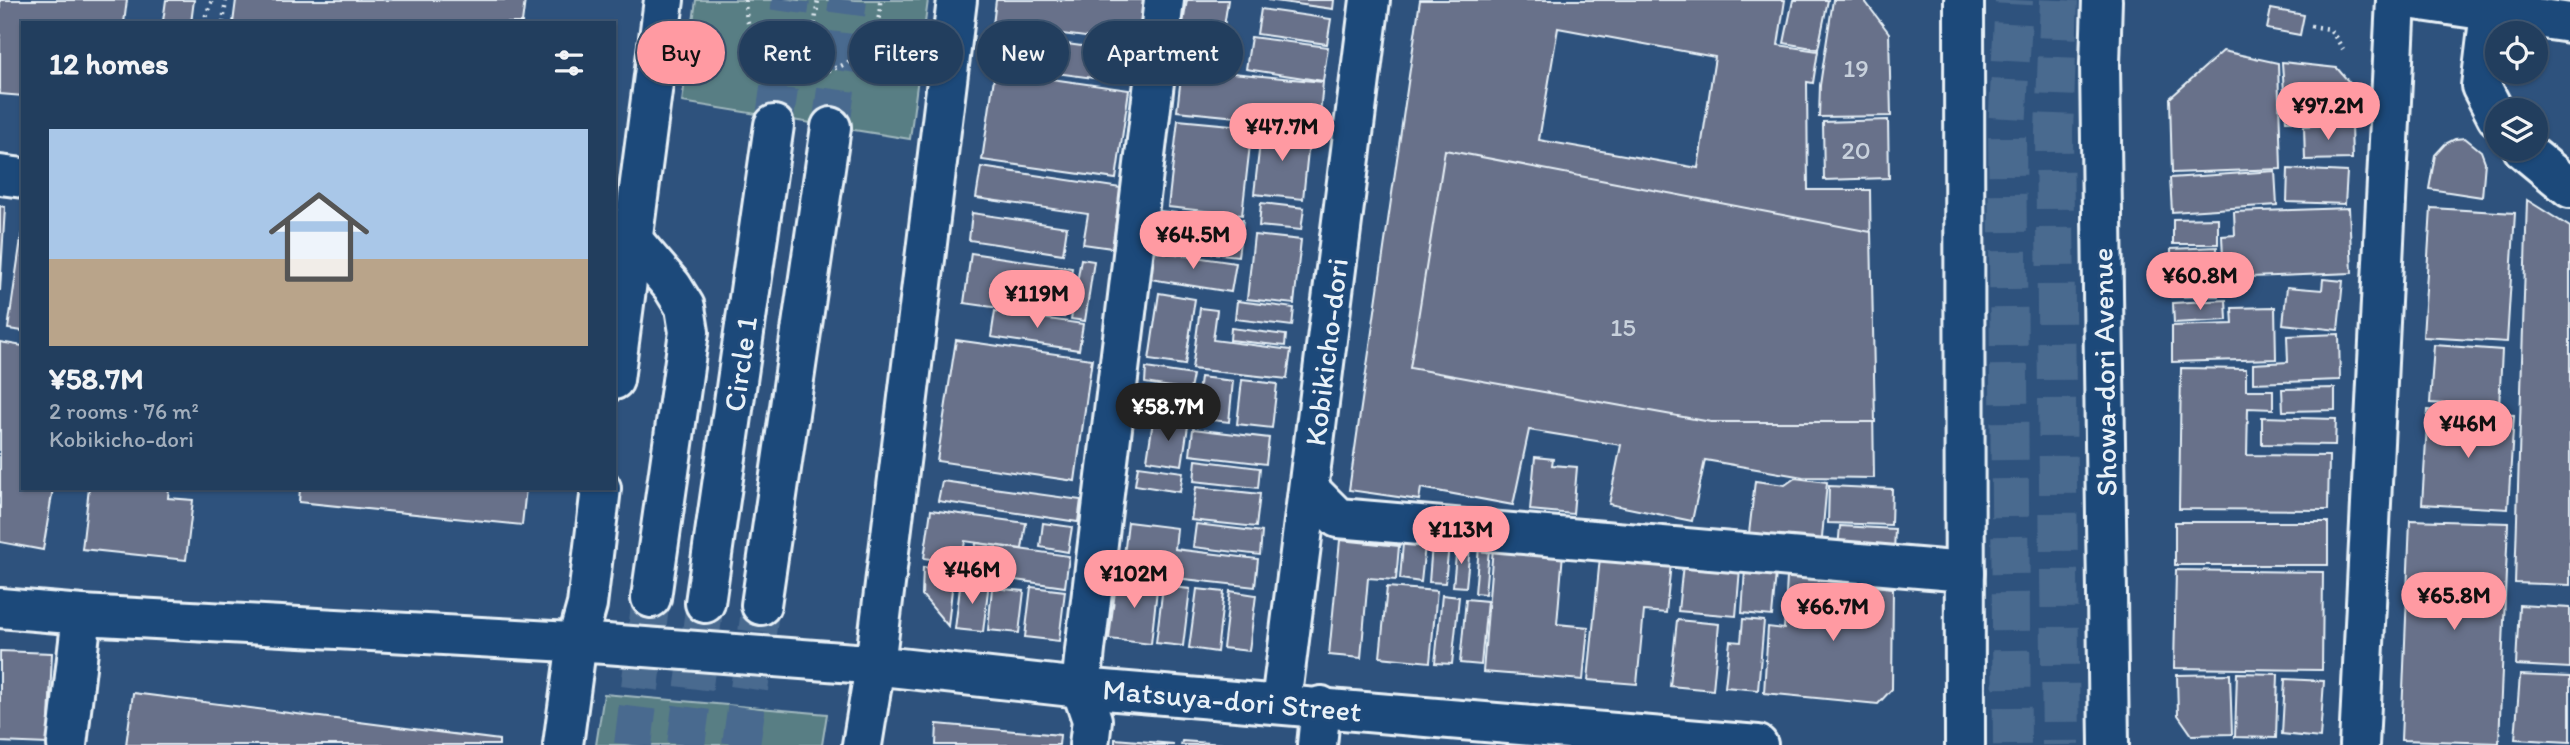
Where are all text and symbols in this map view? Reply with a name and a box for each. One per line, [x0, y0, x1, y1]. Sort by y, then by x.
chip: Buy [637, 21, 725, 84]
chip: Rent [739, 21, 835, 84]
chip: Filters [849, 21, 963, 84]
chip: New [977, 21, 1069, 84]
chip: Apartment [1083, 21, 1243, 84]
map controls [2485, 21, 2548, 161]
button: locate [2485, 21, 2548, 84]
icon: filters [550, 44, 588, 82]
text: 12 homes [49, 45, 169, 82]
house number: 19 [1843, 52, 1869, 84]
pin: ¥97.2M [2271, 82, 2385, 142]
text: ¥97.2M [2292, 91, 2364, 119]
button: layers [2485, 98, 2548, 161]
pin: ¥47.7M [1225, 104, 1339, 163]
text: ¥47.7M [1245, 112, 1319, 140]
house number: 20 [1841, 134, 1871, 166]
icon: home [256, 174, 382, 300]
pin: ¥64.5M [1136, 212, 1250, 271]
text: ¥64.5M [1156, 220, 1230, 248]
street label: Showa-dori Avenue [2083, 247, 2125, 497]
pin: ¥60.8M [2143, 252, 2257, 312]
street label: Kobikicho-dori [1296, 256, 1356, 448]
text: ¥60.8M [2162, 261, 2238, 289]
pin: ¥119M [988, 270, 1086, 330]
text: ¥119M [1005, 279, 1069, 307]
house number: 15 [1610, 311, 1636, 343]
street label: Circle 1 [715, 314, 765, 414]
text: ¥58.7M [49, 360, 144, 397]
pin: ¥58.7M [1111, 384, 1225, 443]
text: ¥58.7M [1132, 392, 1204, 420]
text: 2 rooms · 76 m² [49, 397, 199, 425]
pin: ¥46M [2427, 400, 2509, 460]
text: ¥46M [2440, 409, 2496, 437]
text: Kobikicho-dori [49, 425, 194, 453]
pin: ¥113M [1412, 506, 1510, 566]
text: ¥113M [1429, 515, 1493, 543]
pin: ¥46M [931, 546, 1013, 606]
pin: ¥102M [1085, 550, 1183, 610]
text: ¥46M [944, 555, 1000, 583]
text: ¥102M [1100, 559, 1168, 587]
pin: ¥65.8M [2397, 572, 2511, 632]
text: ¥65.8M [2417, 581, 2491, 609]
pin: ¥66.7M [1776, 584, 1890, 643]
text: ¥66.7M [1797, 592, 1869, 620]
street label: Matsuya-dori Street [1101, 670, 1363, 730]

